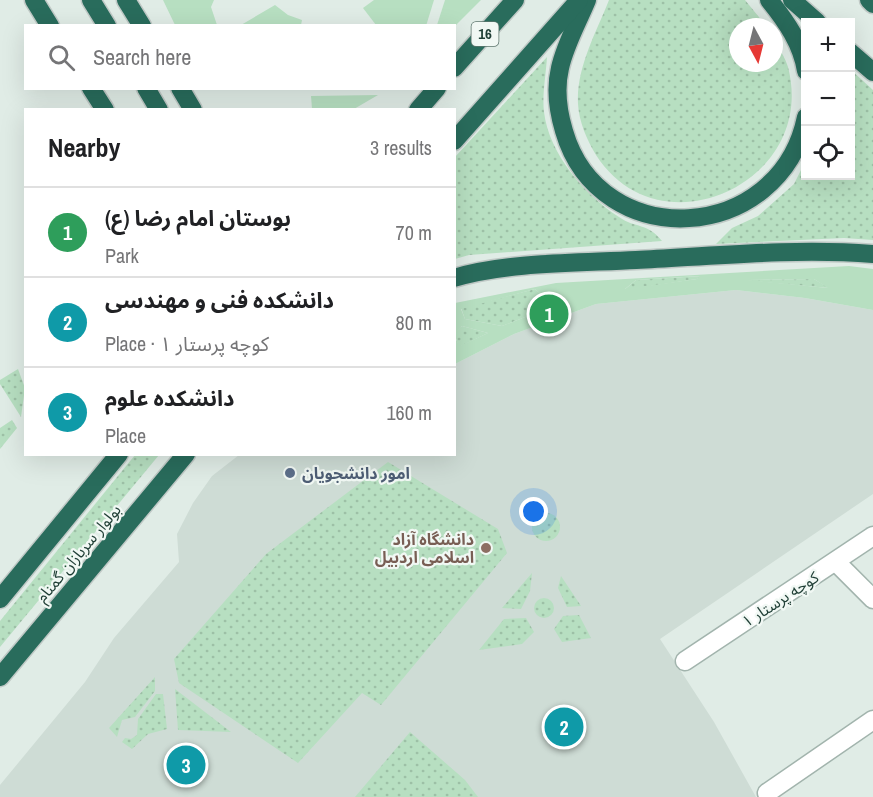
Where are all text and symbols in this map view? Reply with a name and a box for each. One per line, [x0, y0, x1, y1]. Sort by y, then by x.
north arrow [729, 18, 783, 72]
map controls [801, 18, 855, 180]
button: + [801, 18, 855, 72]
road number: 16 [472, 22, 498, 46]
search box [24, 24, 456, 90]
icon: search [45, 41, 78, 74]
text: Search here [93, 42, 191, 72]
button: − [801, 72, 855, 126]
button: locate [801, 126, 855, 180]
text: Nearby [48, 130, 120, 165]
text: 3 results [370, 134, 432, 161]
text: بوستان امام رضا (ع) [105, 203, 291, 233]
text: 1 [63, 219, 72, 246]
text: 70 m [396, 219, 432, 246]
text: Park [105, 242, 139, 269]
text: دانشکده فنی و مهندسی [105, 285, 334, 315]
pin: 1 [530, 292, 568, 336]
text: 2 [63, 309, 72, 336]
text: 80 m [396, 309, 432, 336]
text: Place · کوچه پرستار ۱ [105, 330, 269, 357]
text: دانشکده علوم [105, 383, 234, 413]
text: 3 [63, 399, 72, 426]
text: 160 m [386, 399, 432, 426]
text: Place [105, 422, 146, 449]
place label: امور دانشجویان [302, 462, 410, 484]
marker: امور دانشجویان [283, 466, 297, 480]
your location [519, 497, 548, 526]
street label: بولوار سربازان گمنام [30, 499, 127, 608]
place label: دانشگاه آزاد اسلامی اردبیل [375, 528, 474, 568]
marker: دانشگاه آزاد اسلامی اردبیل [479, 541, 493, 555]
street label: کوچه پرستار ۱ [737, 566, 823, 632]
pin: 2 [544, 704, 584, 750]
pin: 3 [166, 742, 206, 788]

